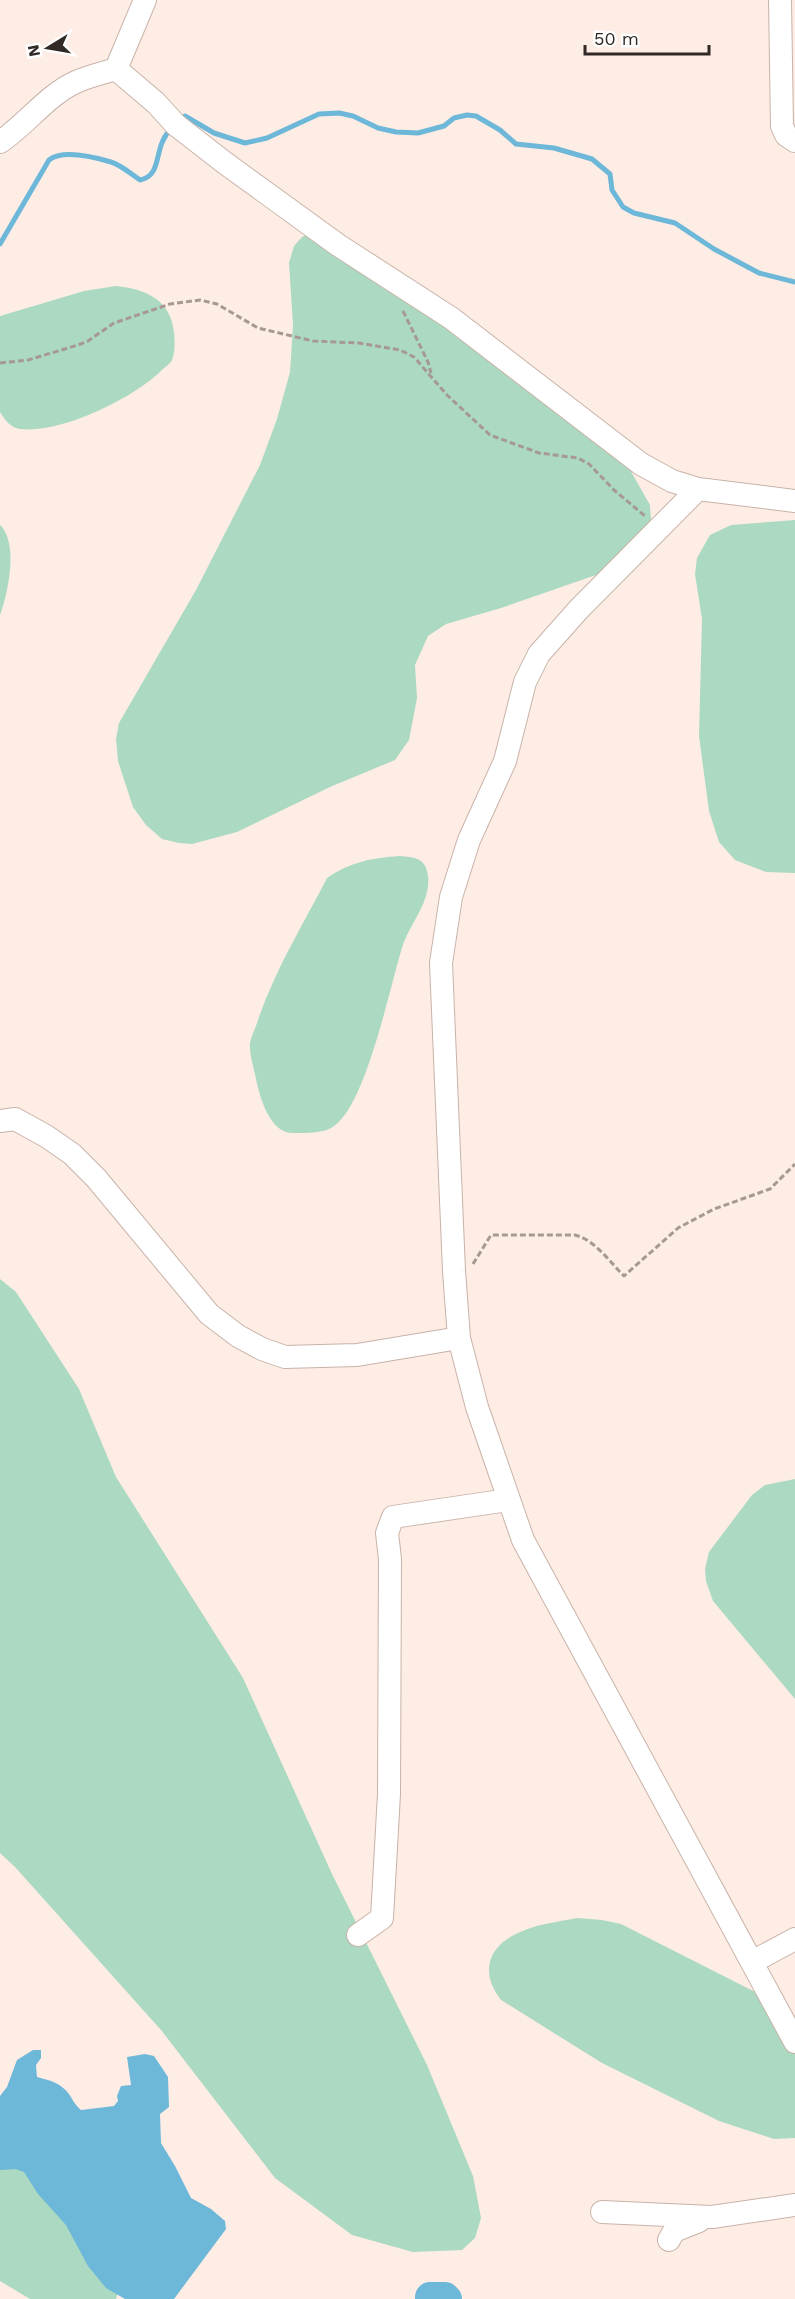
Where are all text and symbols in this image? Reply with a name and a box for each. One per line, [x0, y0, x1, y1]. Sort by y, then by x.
north arrow [18, 18, 78, 78]
scale bar [585, 18, 710, 56]
text: 50 m [594, 28, 639, 49]
text: N [23, 43, 44, 58]

